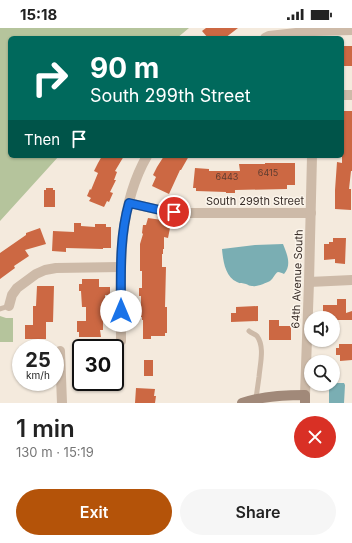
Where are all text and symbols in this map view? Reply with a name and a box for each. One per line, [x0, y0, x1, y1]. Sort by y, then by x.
text: 15:18 [20, 5, 57, 24]
text: 90 m [90, 51, 159, 85]
icon: right [24, 52, 76, 104]
text: South 299th Street [90, 85, 251, 106]
icon: arrive [68, 128, 90, 150]
text: Then [24, 130, 60, 149]
house number: 6415 [258, 167, 278, 178]
house number: 6443 [216, 171, 239, 182]
street label: South 299th Street [206, 194, 304, 208]
pin [157, 195, 191, 229]
icon: arrive [163, 201, 185, 223]
street label: 64th Avenue South [288, 229, 306, 329]
position arrow [100, 290, 142, 332]
map controls [304, 311, 340, 391]
button: sound [304, 311, 340, 347]
speed limit sign: 30 [72, 339, 124, 391]
text: 25 [25, 348, 51, 372]
button: search [304, 355, 340, 391]
text: km/h [26, 369, 50, 381]
text: 1 min [16, 414, 75, 443]
button: close [294, 416, 336, 458]
text: 130 m · 15:19 [16, 444, 94, 460]
button: Exit [16, 489, 172, 535]
button: Share [180, 489, 336, 535]

